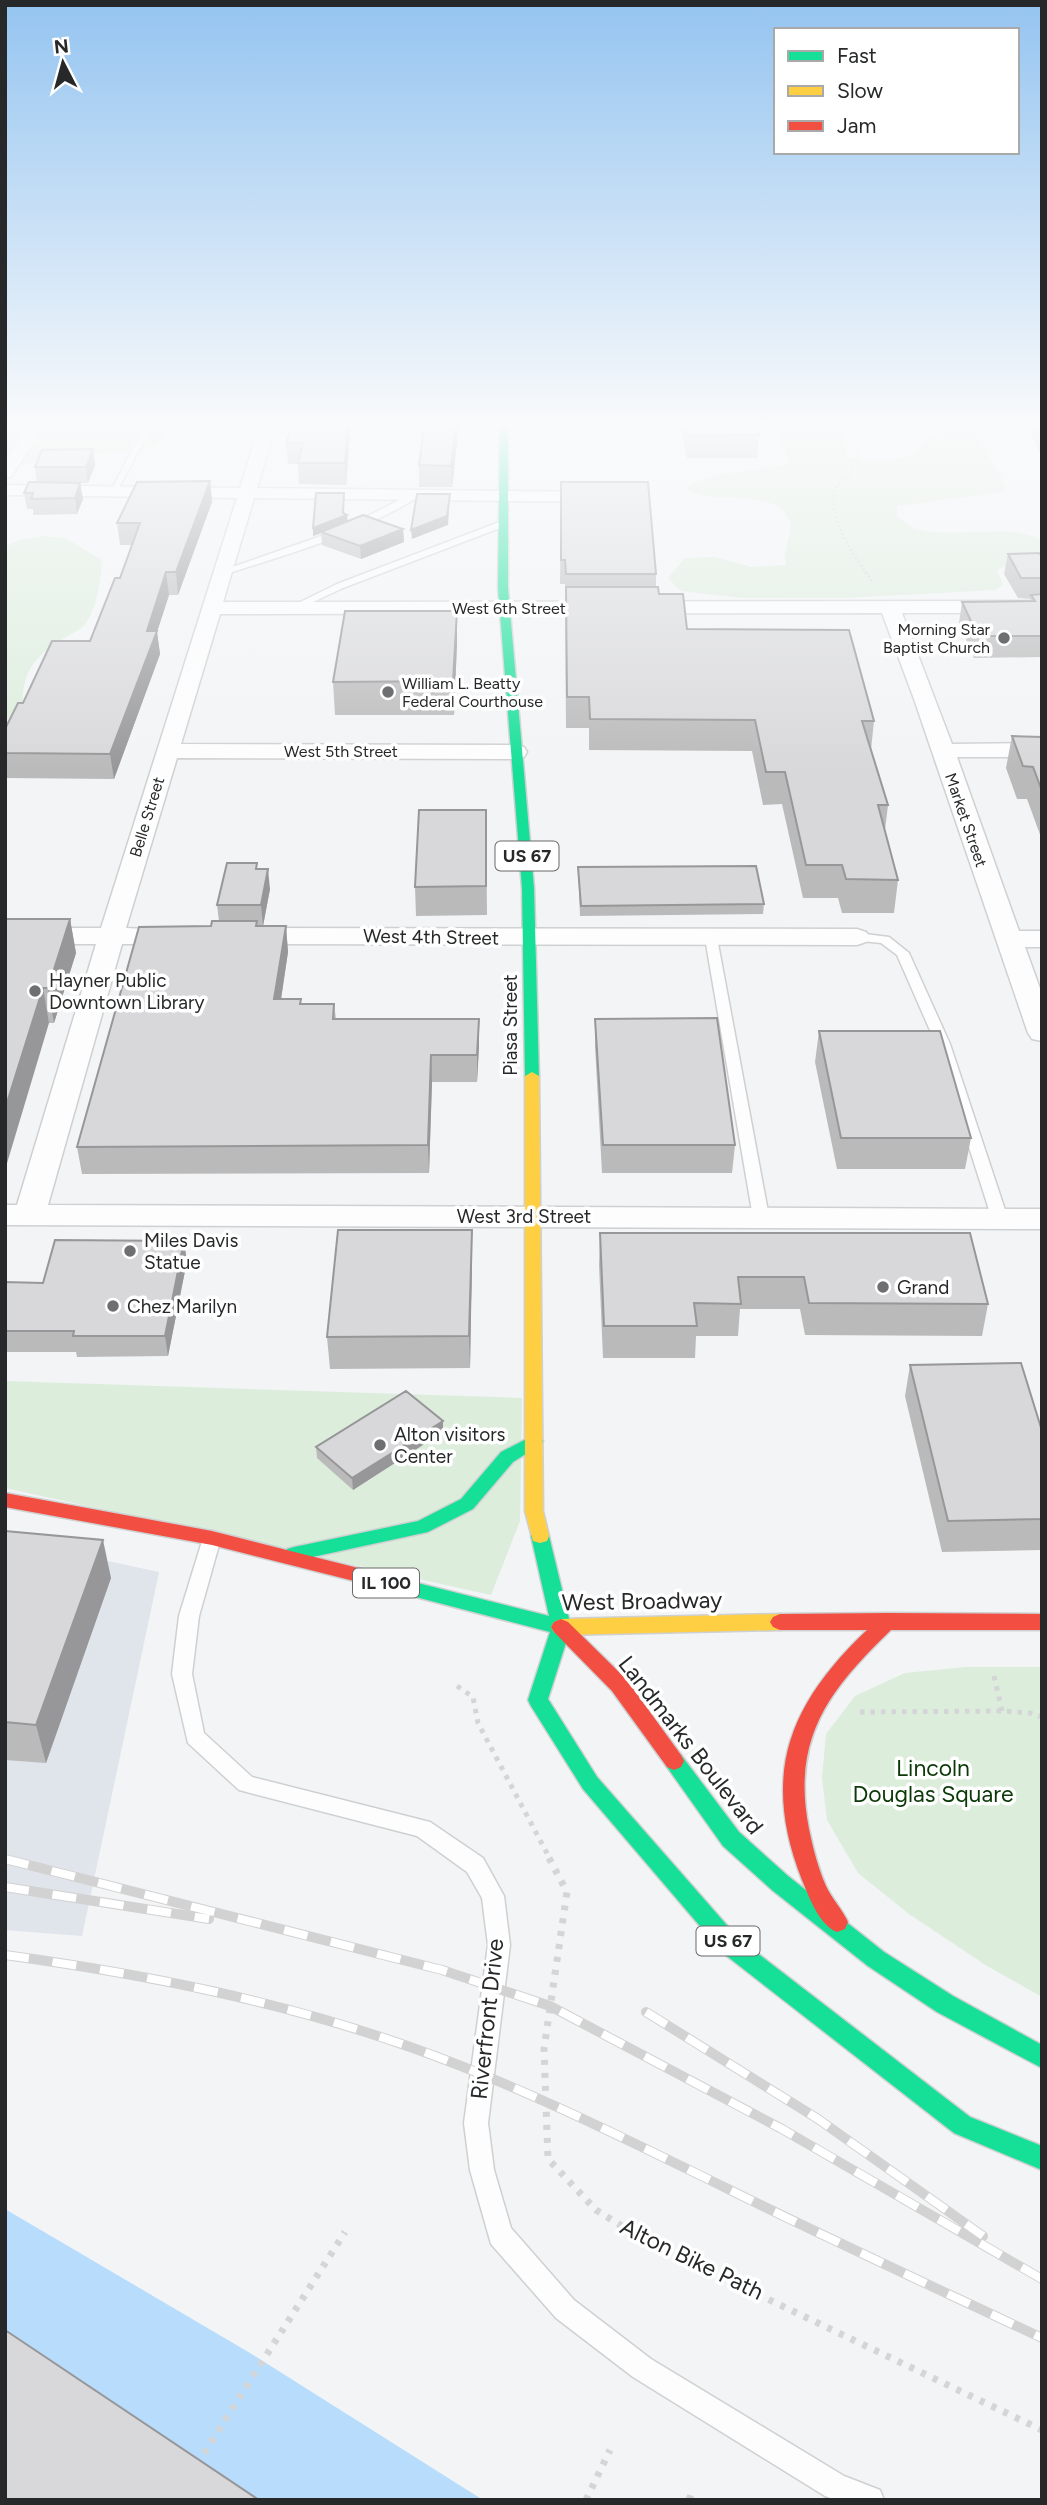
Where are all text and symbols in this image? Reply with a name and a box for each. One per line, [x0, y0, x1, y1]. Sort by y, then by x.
north arrow [28, 28, 98, 98]
legend [774, 28, 1019, 154]
text: N [53, 34, 70, 59]
text: Fast [837, 43, 877, 68]
text: Slow [837, 78, 883, 103]
text: Jam [837, 113, 876, 138]
street label: West 6th Street [452, 599, 566, 618]
place label: Morning Star Baptist Church [883, 620, 991, 657]
marker: Morning Star Baptist Church [996, 630, 1012, 646]
place label: William L. Beatty Federal Courthouse [402, 674, 543, 711]
marker: William L. Beatty Federal Courthouse [380, 684, 396, 700]
street label: West 5th Street [284, 742, 398, 761]
street label: Market Street [941, 770, 991, 870]
street label: Belle Street [126, 775, 168, 859]
road number: US 67 [496, 842, 558, 870]
street label: West 4th Street [363, 924, 499, 950]
place label: Hayner Public Downtown Library [49, 969, 204, 1014]
street label: Piasa Street [499, 974, 522, 1076]
marker: Hayner Public Downtown Library [27, 983, 43, 999]
street label: West 3rd Street [457, 1205, 591, 1228]
place label: Miles Davis Statue [144, 1229, 238, 1274]
marker: Miles Davis Statue [122, 1243, 138, 1259]
place label: Grand [897, 1276, 949, 1299]
marker: Grand [875, 1279, 891, 1295]
place label: Chez Marilyn [127, 1295, 237, 1318]
marker: Chez Marilyn [105, 1298, 121, 1314]
place label: Alton visitors Center [394, 1423, 506, 1468]
marker: Alton visitors Center [372, 1437, 388, 1453]
road number: IL 100 [353, 1568, 419, 1598]
street label: West Broadway [561, 1586, 723, 1616]
street label: Landmarks Boulevard [613, 1650, 769, 1840]
park label: Lincoln Douglas Square [853, 1754, 1014, 1808]
road number: US 67 [696, 1926, 760, 1955]
street label: Riverfront Drive [465, 1937, 509, 2101]
street label: Alton Bike Path [616, 2212, 768, 2306]

